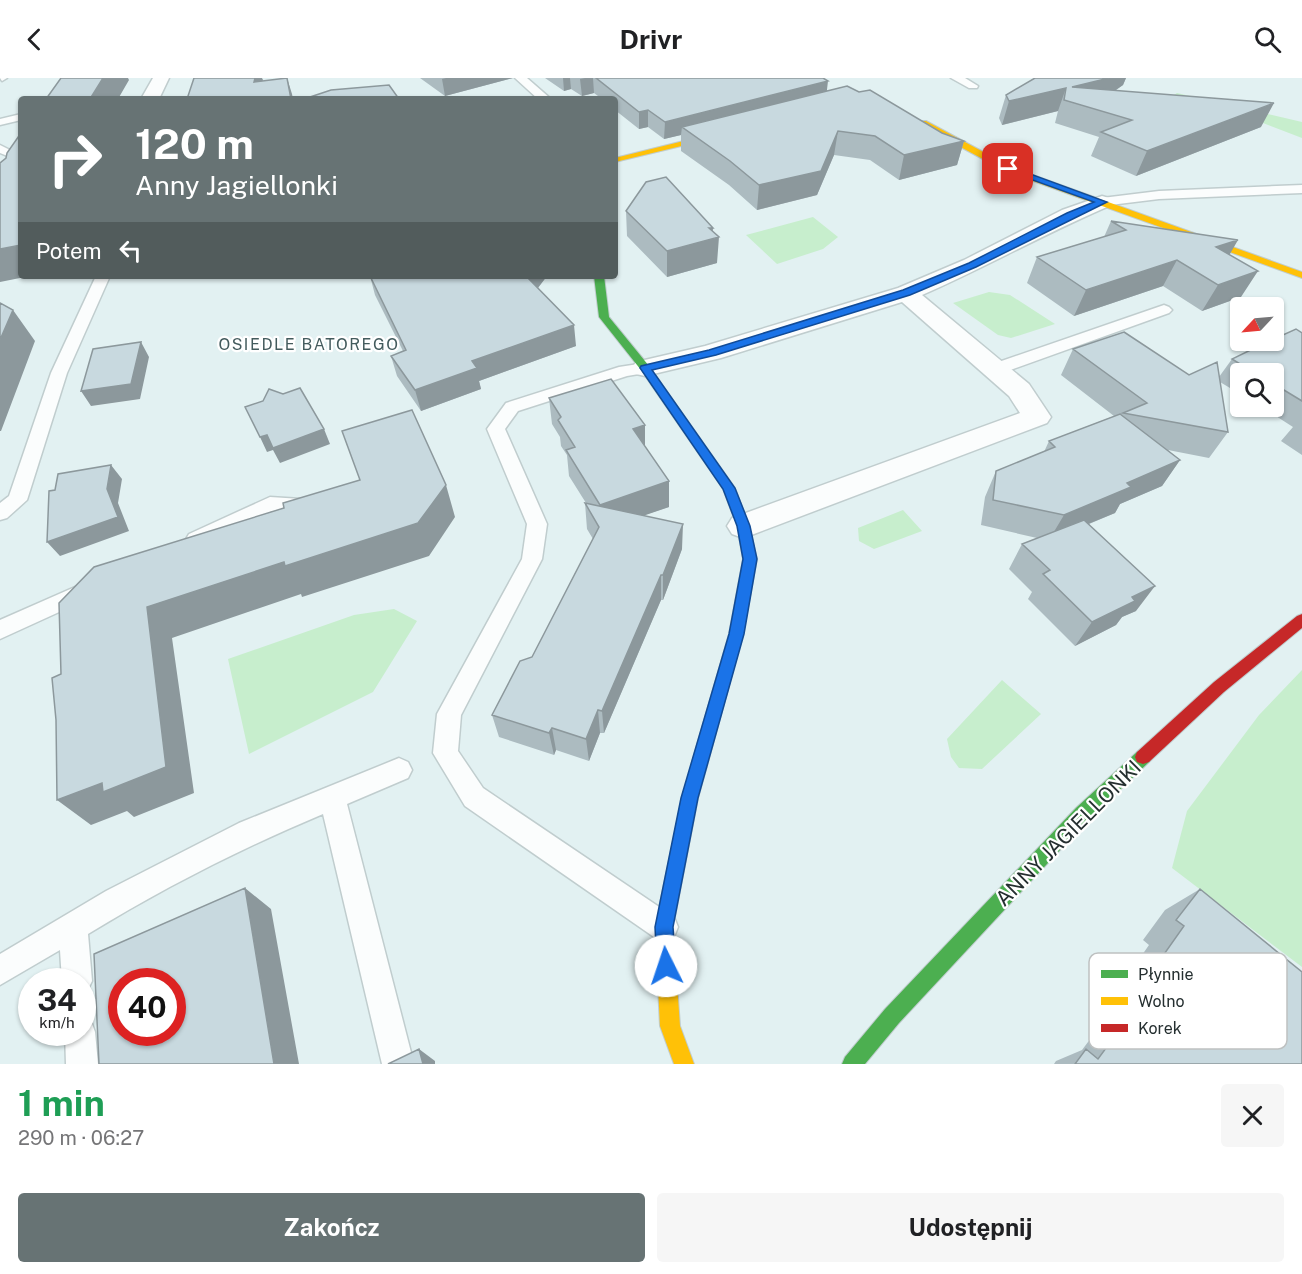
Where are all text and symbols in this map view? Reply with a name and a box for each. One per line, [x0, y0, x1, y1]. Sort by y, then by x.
icon: back [18, 23, 51, 56]
text: Drivr [620, 23, 682, 55]
icon: search [1251, 23, 1284, 56]
text: 120 m [135, 119, 254, 168]
icon: right [36, 120, 114, 198]
pin [982, 143, 1033, 194]
icon: arrive [991, 152, 1024, 185]
text: Anny Jagiellonki [135, 169, 338, 201]
icon: left [114, 234, 147, 267]
text: Potem [36, 238, 102, 264]
north arrow [1230, 297, 1284, 351]
map controls [1230, 297, 1284, 417]
district label: OSIEDLE BATOREGO [219, 335, 400, 354]
button: search [1230, 363, 1284, 417]
street label: ANNY JAGIELLONKI [990, 755, 1146, 911]
position arrow [634, 934, 698, 998]
legend [1089, 953, 1287, 1049]
text: Płynnie [1138, 965, 1194, 984]
speed limit sign: 40 [108, 968, 186, 1046]
text: 34 [37, 982, 77, 1018]
text: Wolno [1138, 992, 1185, 1011]
text: km/h [39, 1014, 75, 1031]
text: Korek [1138, 1019, 1182, 1038]
text: 1 min [18, 1082, 105, 1124]
button: close [1221, 1084, 1284, 1147]
text: 290 m · 06:27 [18, 1126, 144, 1150]
button: Zakończ [18, 1193, 645, 1262]
button: Udostępnij [657, 1193, 1284, 1262]

